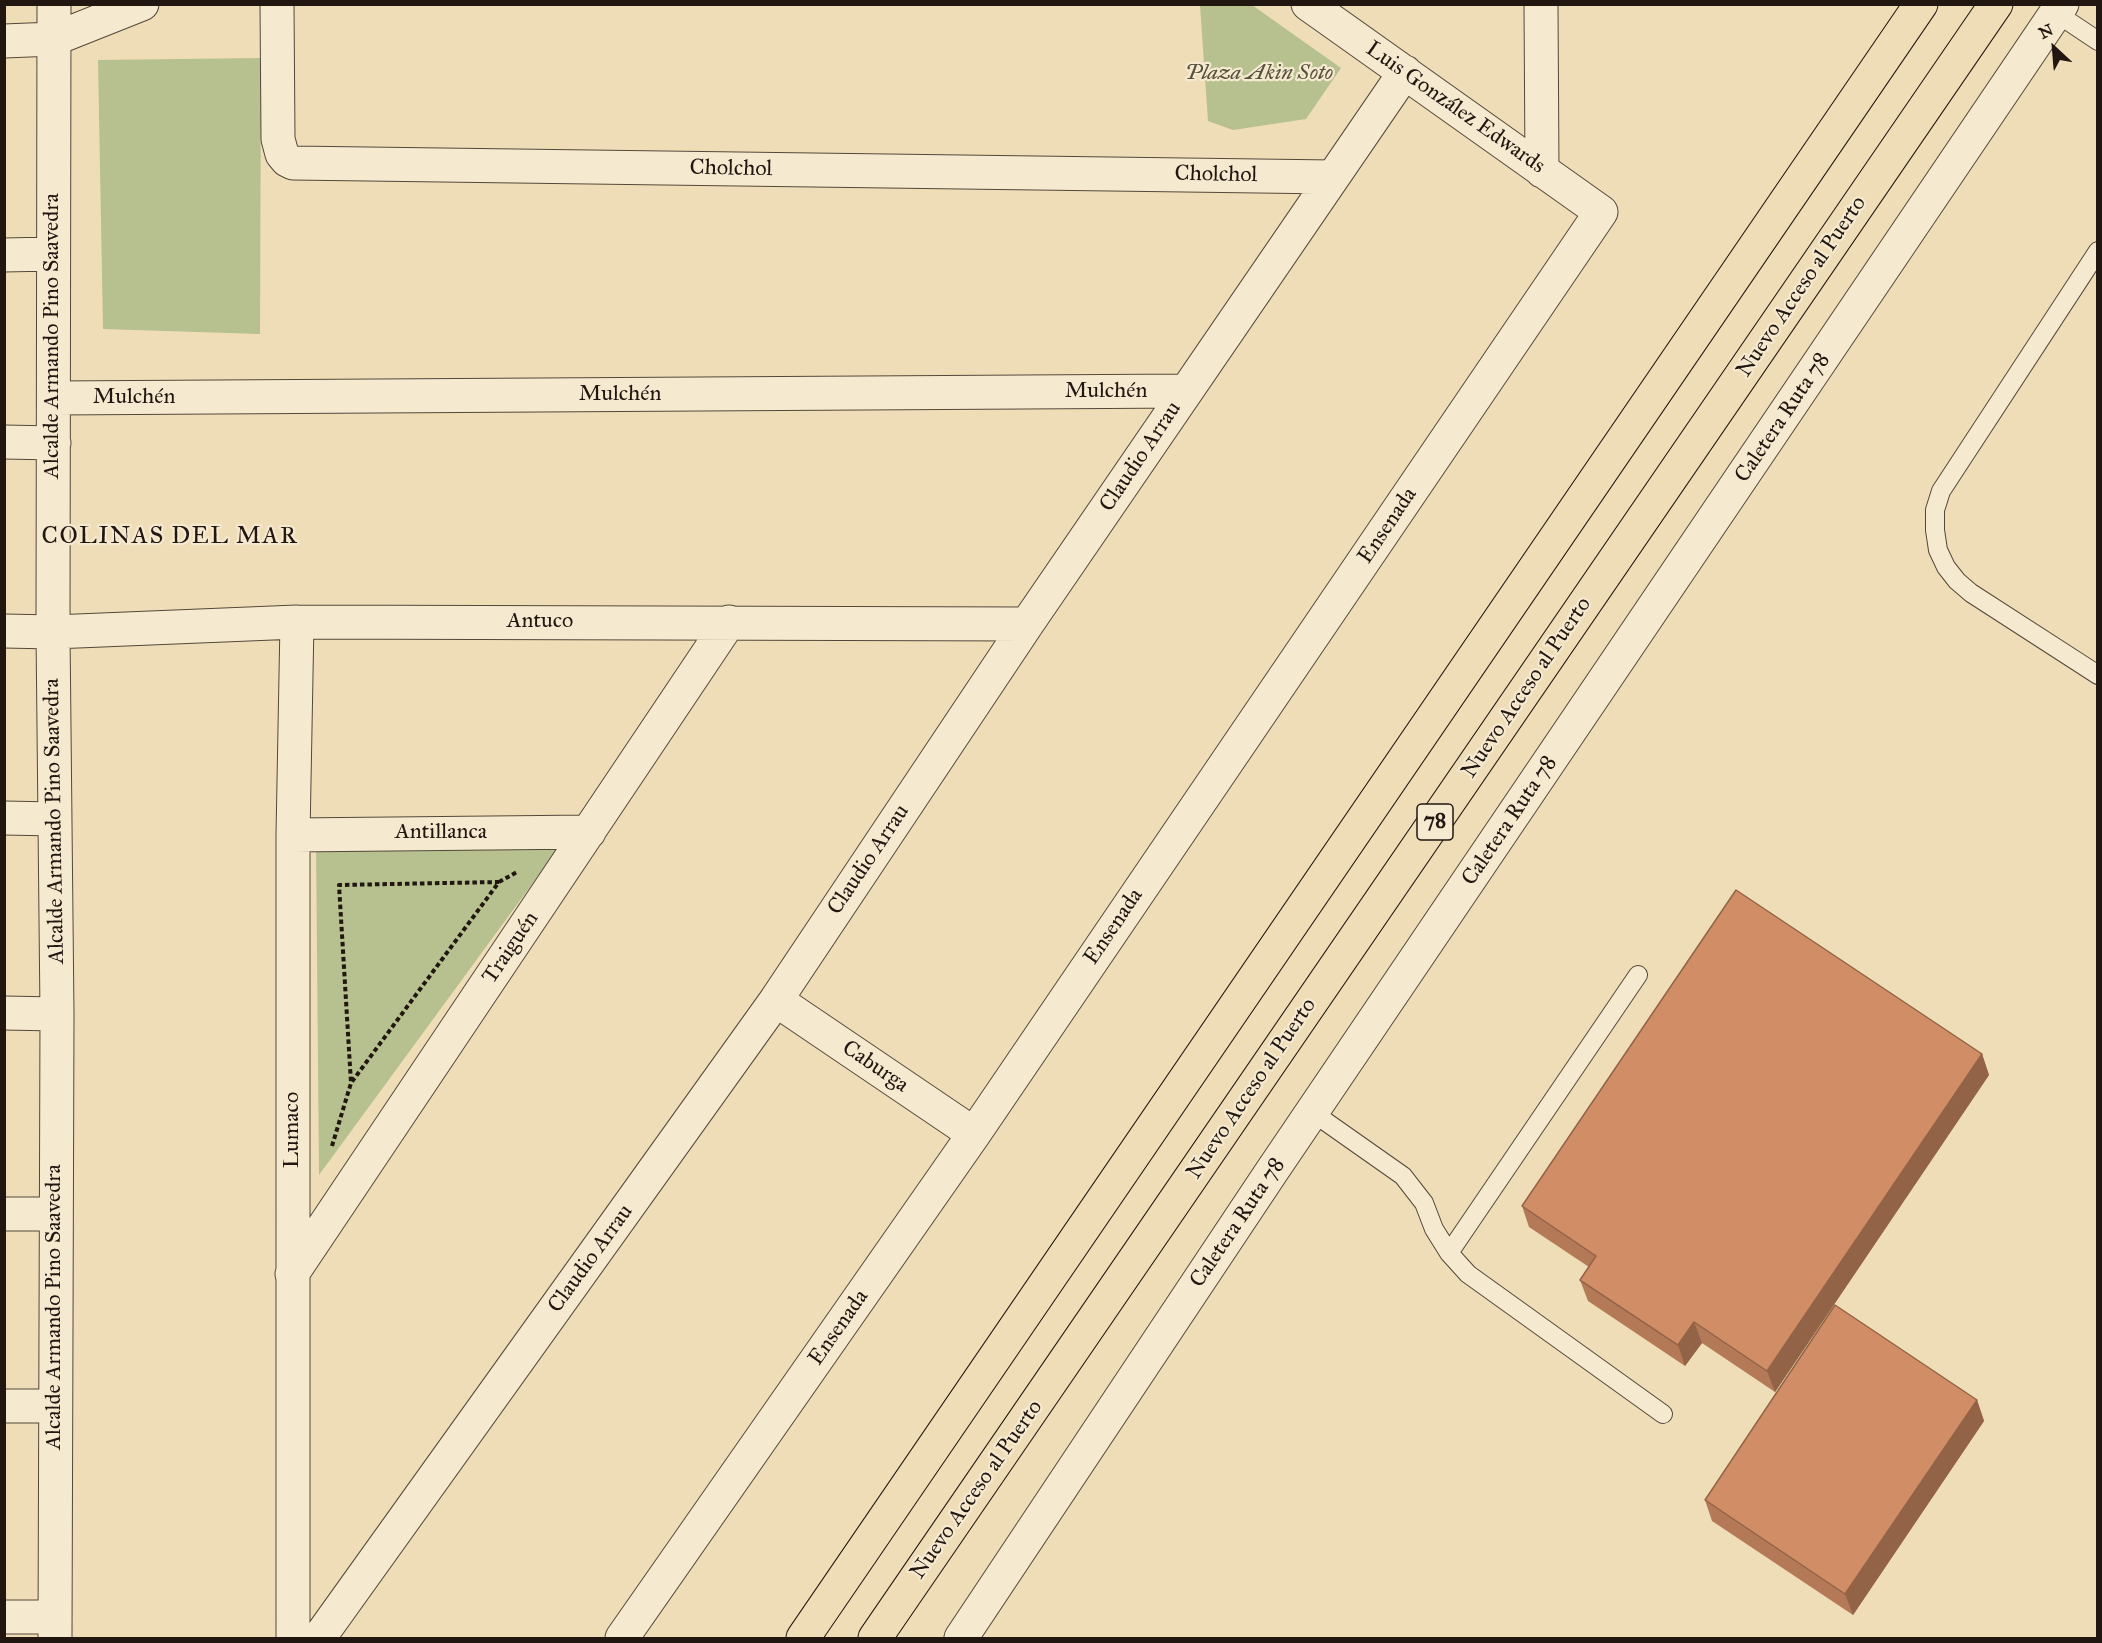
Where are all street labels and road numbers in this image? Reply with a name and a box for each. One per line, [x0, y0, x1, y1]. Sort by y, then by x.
street label: Luis González Edwards [1360, 36, 1550, 180]
street label: Cholchol [689, 155, 773, 183]
street label: Cholchol [1174, 161, 1258, 189]
street label: Nuevo Acceso al Puerto [1732, 191, 1872, 383]
street label: Alcalde Armando Pino Saavedra [40, 193, 66, 479]
street label: Caletera Ruta 78 [1730, 348, 1836, 488]
street label: Mulchén [1065, 379, 1147, 405]
street label: Mulchén [579, 382, 661, 408]
street label: Mulchén [93, 385, 175, 411]
street label: Claudio Arrau [1094, 397, 1188, 517]
street label: Ensenada [1353, 483, 1423, 569]
street label: Nuevo Acceso al Puerto [1457, 592, 1597, 784]
street label: Antuco [507, 609, 573, 635]
street label: Alcalde Armando Pino Saavedra [39, 678, 71, 964]
street label: Caletera Ruta 78 [1457, 751, 1563, 891]
street label: Claudio Arrau [822, 800, 916, 920]
road number: 78 [1417, 804, 1453, 840]
street label: Antillanca [395, 820, 487, 846]
street label: Ensenada [1079, 884, 1149, 970]
street label: Traiguén [477, 907, 545, 989]
street label: Nuevo Acceso al Puerto [1182, 993, 1322, 1185]
street label: Caburga [837, 1035, 913, 1099]
street label: Lumaco [280, 1092, 306, 1168]
street label: Caletera Ruta 78 [1185, 1153, 1291, 1293]
street label: Alcalde Armando Pino Saavedra [42, 1164, 68, 1450]
street label: Claudio Arrau [543, 1200, 639, 1318]
street label: Ensenada [803, 1285, 875, 1371]
street label: Nuevo Acceso al Puerto [905, 1395, 1049, 1585]

